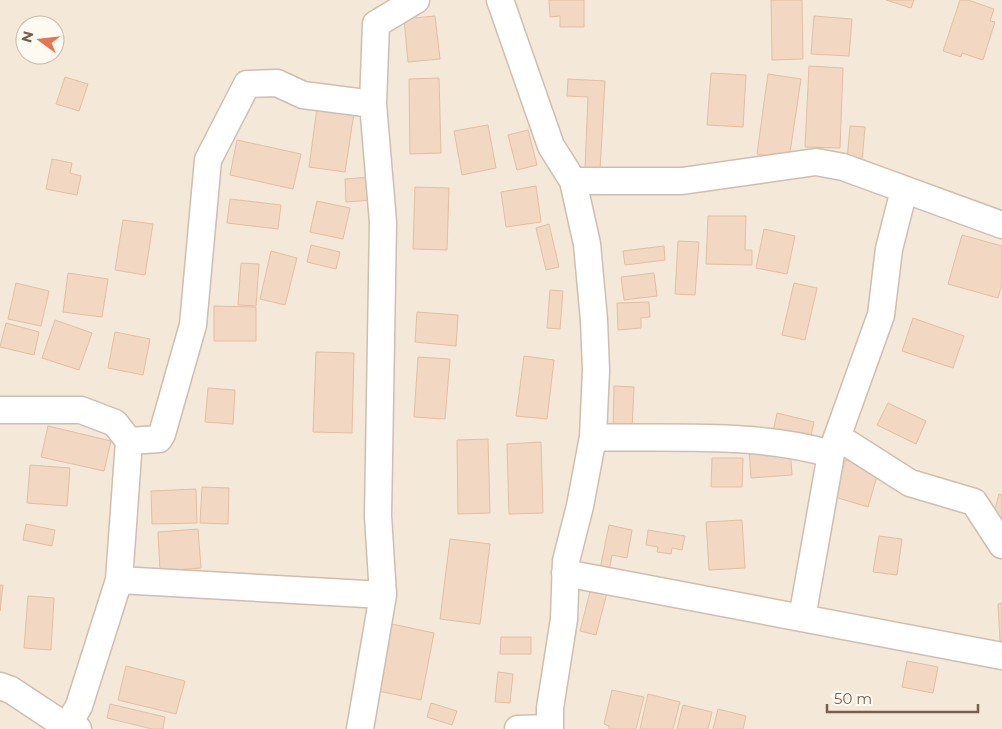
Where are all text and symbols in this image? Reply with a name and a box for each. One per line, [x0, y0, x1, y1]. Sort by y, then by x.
north arrow [15, 15, 65, 65]
text: N [17, 29, 38, 44]
scale bar [827, 682, 978, 714]
text: 50 m [834, 689, 872, 708]

